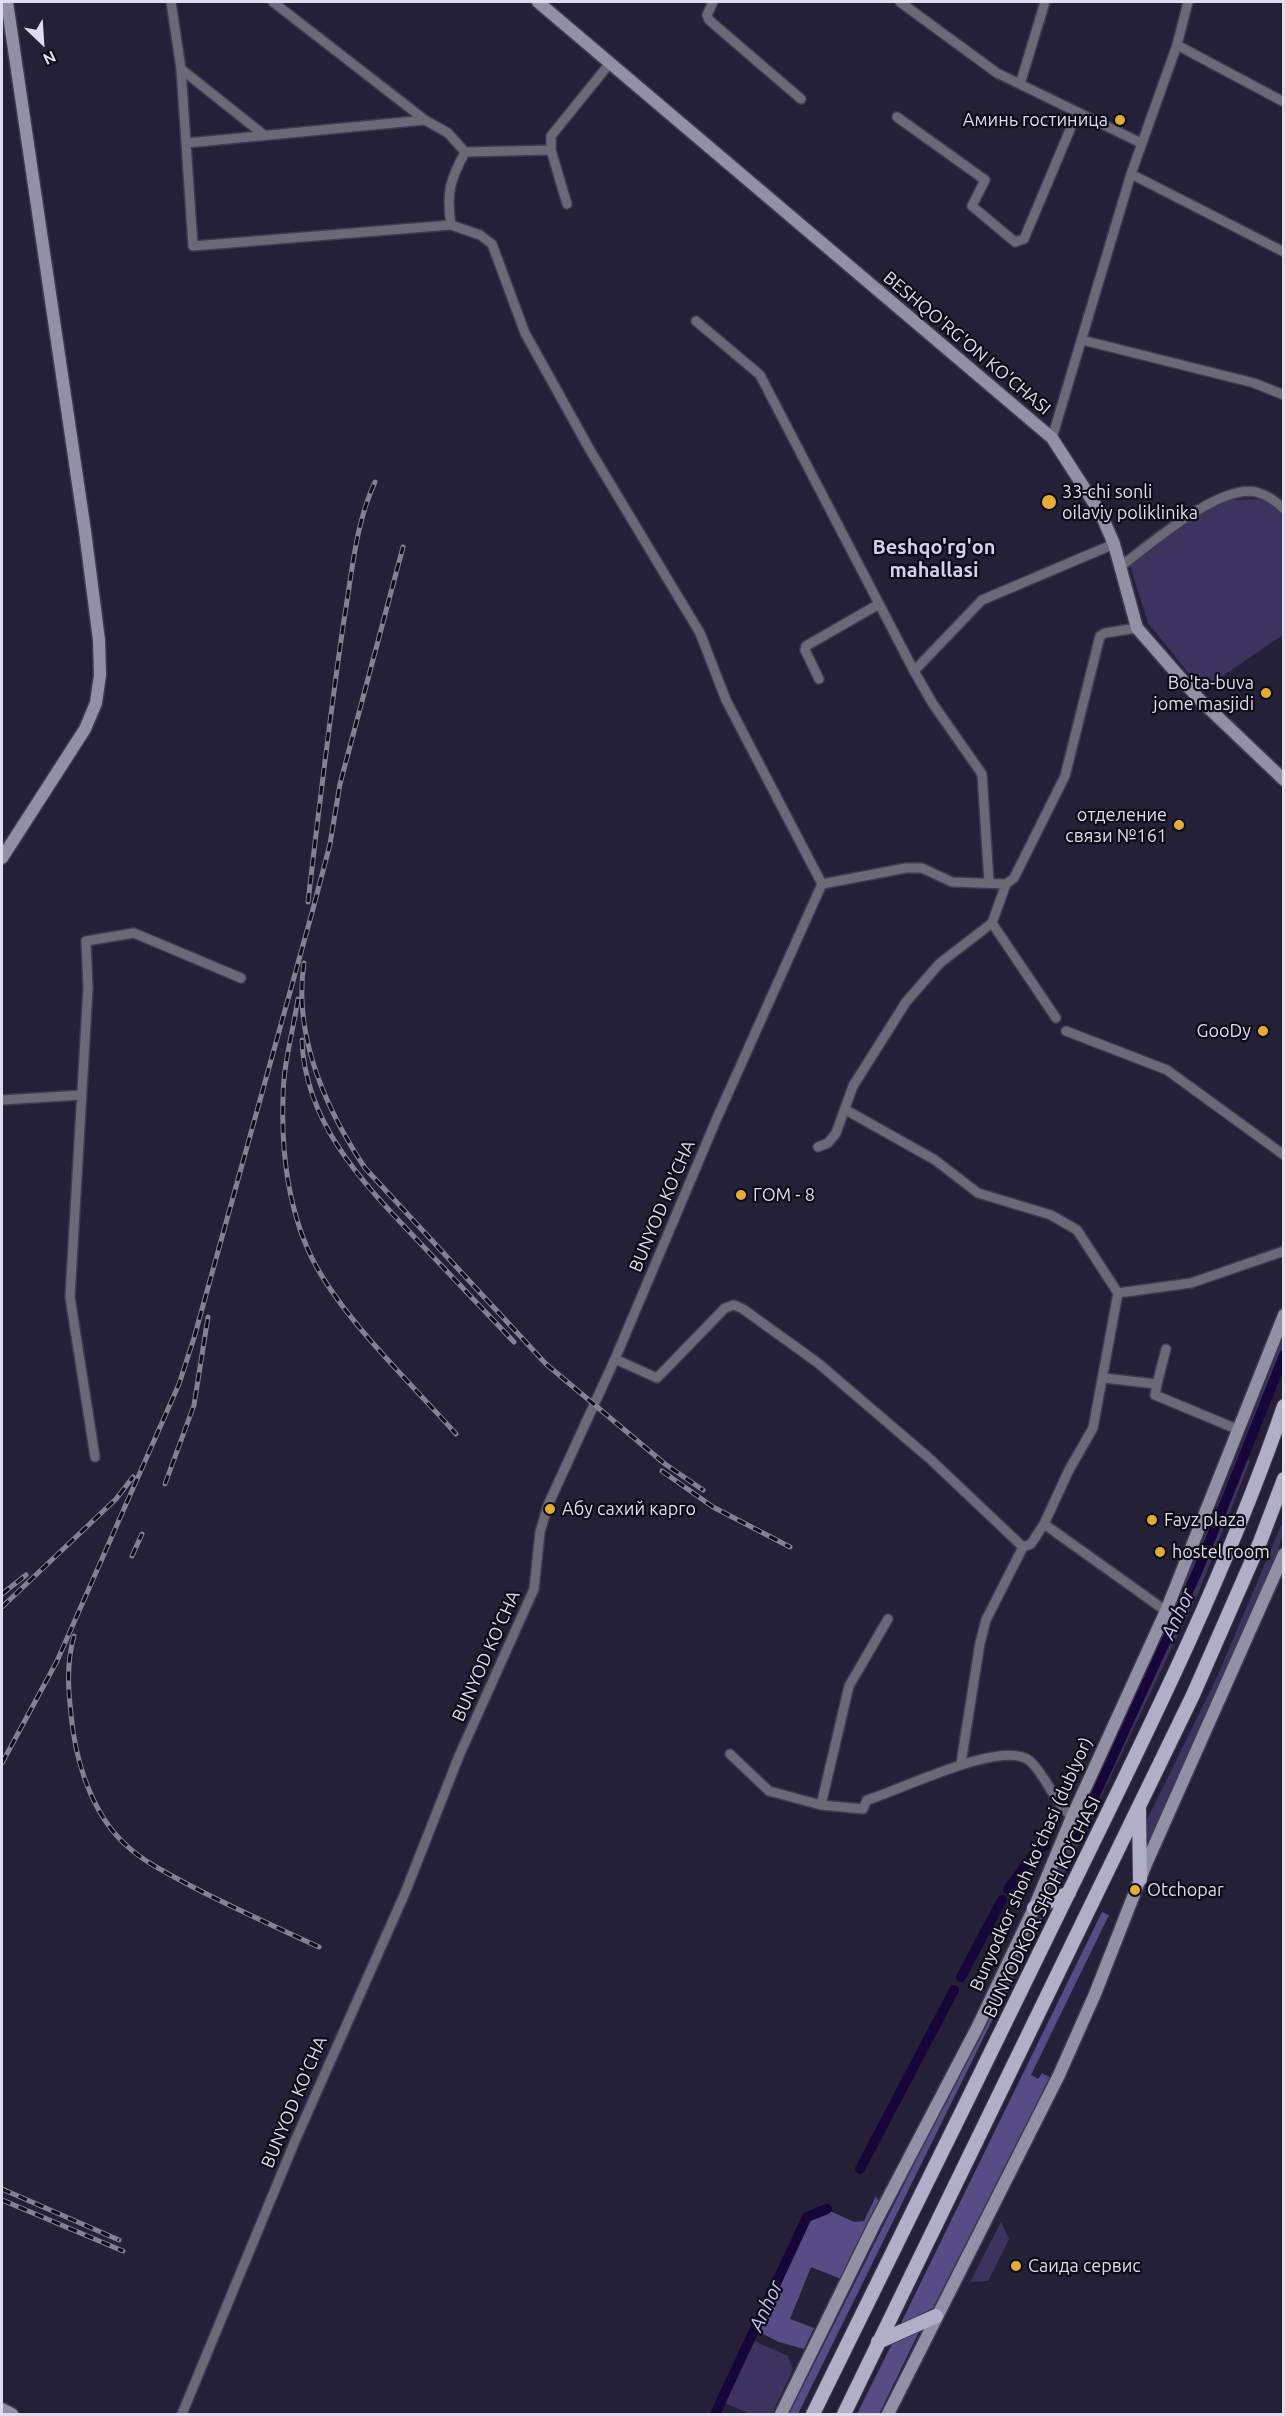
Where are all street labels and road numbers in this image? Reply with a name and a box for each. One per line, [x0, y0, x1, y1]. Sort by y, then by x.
street label: BESHQO'RG'ON KO'CHASI [879, 267, 1055, 419]
street label: BUNYOD KO'CHA [625, 1137, 699, 1275]
street label: BUNYOD KO'CHA [447, 1587, 525, 1725]
street label: Bunyodkor shoh koʻchasi (dublyor) [965, 1734, 1097, 1994]
street label: BUNYODKOR SHOH KO'CHASI [979, 1793, 1105, 2021]
street label: BUNYOD KO'CHA [257, 2033, 331, 2171]

